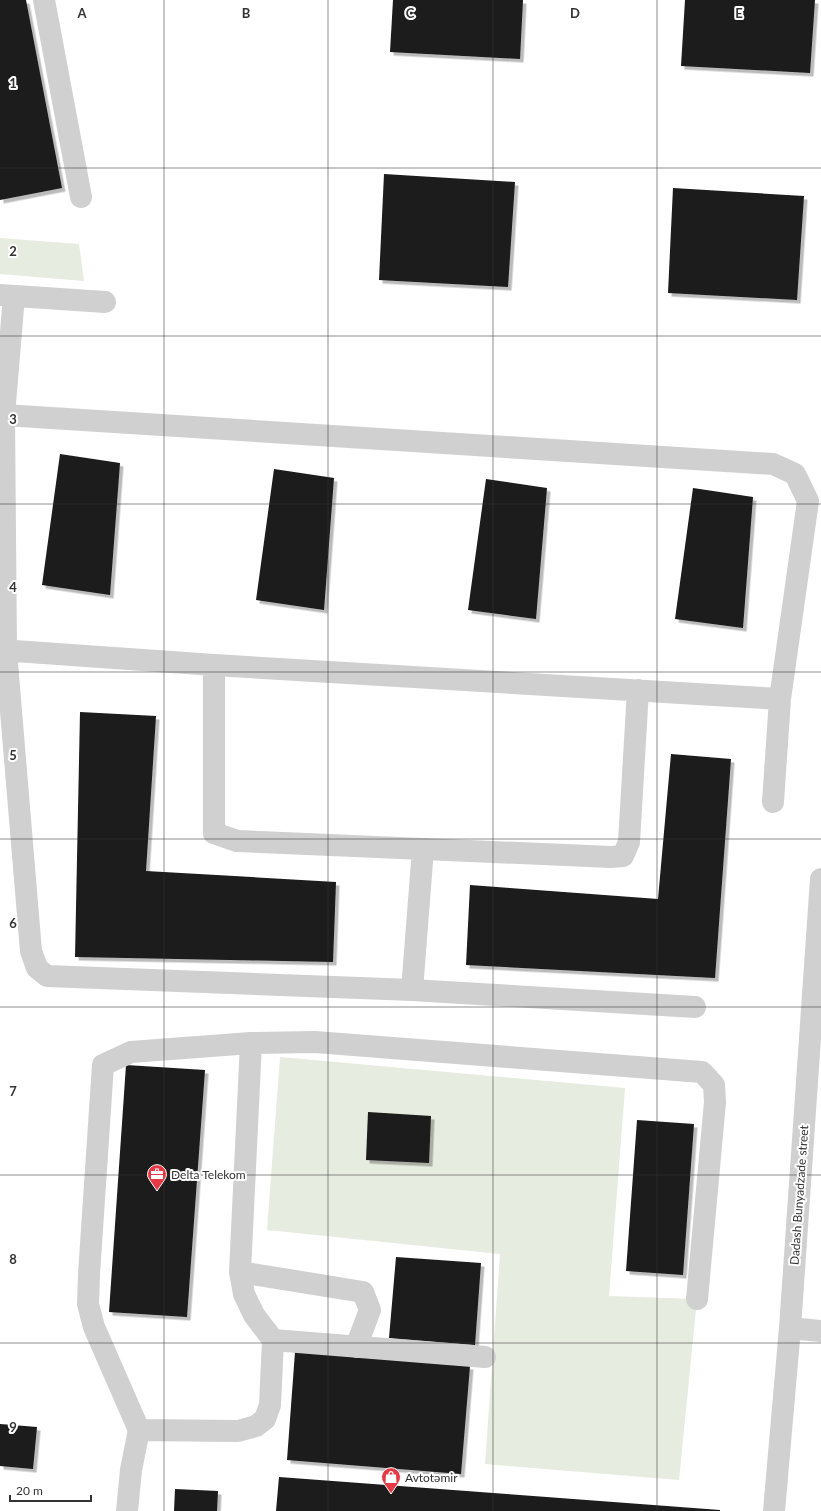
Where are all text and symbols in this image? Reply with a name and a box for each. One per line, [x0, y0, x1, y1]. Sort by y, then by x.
text: A [76, 5, 87, 21]
text: B [242, 5, 251, 21]
text: C [406, 5, 415, 21]
text: D [570, 5, 580, 21]
text: E [735, 5, 743, 21]
text: 1 [9, 75, 17, 91]
text: 2 [9, 243, 17, 259]
text: 3 [9, 411, 17, 427]
text: 4 [9, 579, 17, 595]
text: 5 [9, 747, 17, 763]
text: 6 [9, 915, 17, 931]
text: 7 [9, 1083, 17, 1099]
street label: Dadash Bunyadzade street [787, 1124, 811, 1265]
office icon: Delta Telekom [146, 1163, 168, 1191]
place label: Delta Telekom [171, 1167, 246, 1182]
text: 8 [9, 1251, 17, 1267]
text: 9 [9, 1419, 17, 1435]
shop icon: Avtotəmir [380, 1466, 402, 1494]
place label: Avtotəmir [405, 1470, 458, 1485]
scale bar [10, 1477, 91, 1503]
text: 20 m [16, 1483, 43, 1498]

